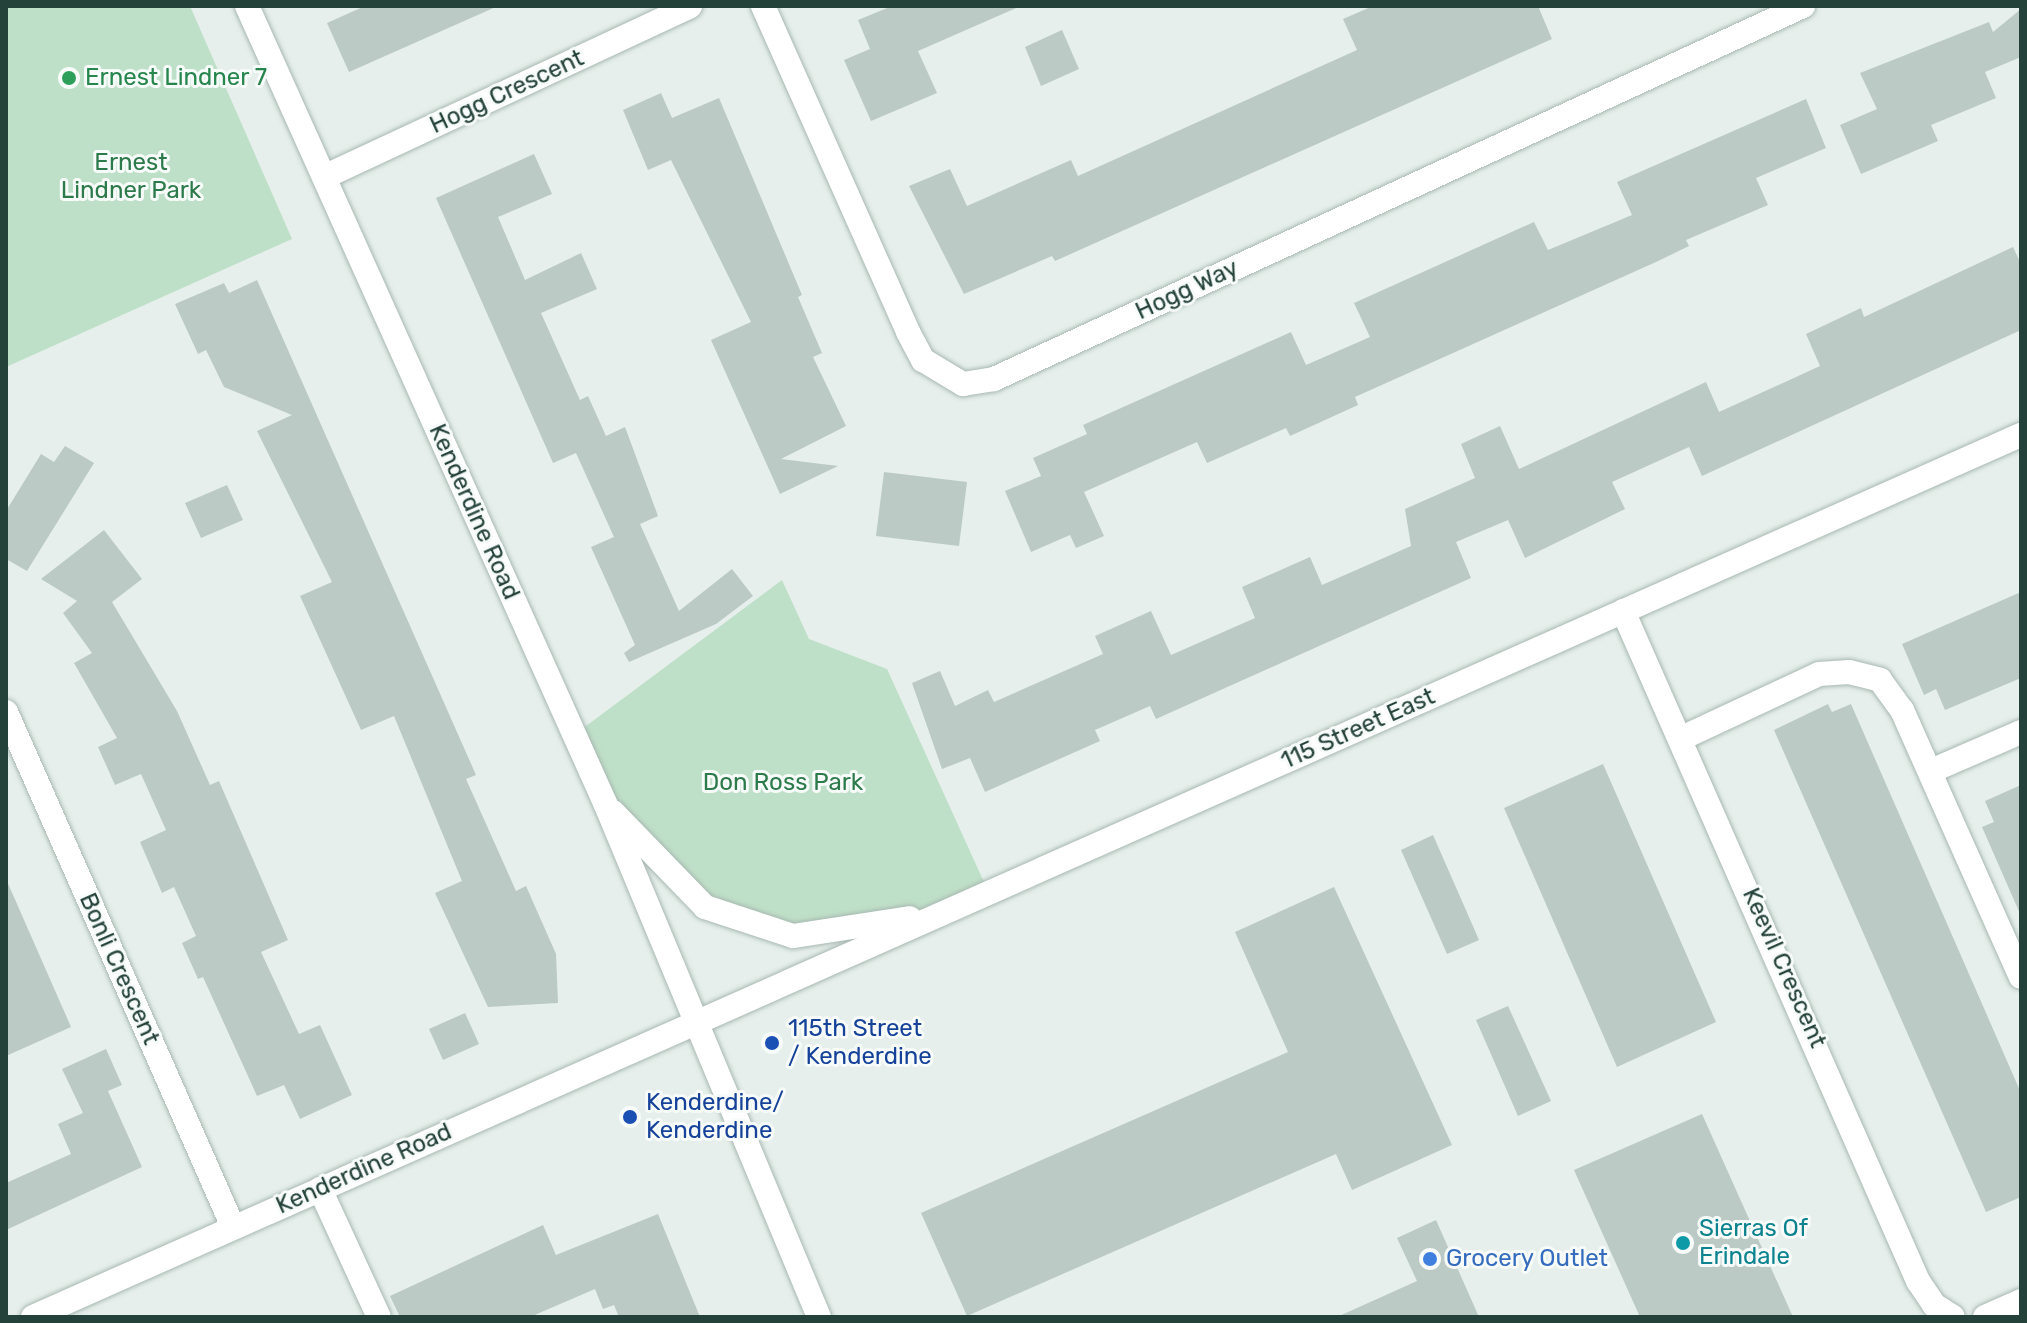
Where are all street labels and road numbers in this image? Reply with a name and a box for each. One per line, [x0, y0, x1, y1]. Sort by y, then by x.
street label: Hogg Crescent [425, 44, 589, 140]
street label: Hogg Way [1131, 254, 1243, 326]
street label: Kenderdine Road [422, 420, 526, 604]
street label: 115 Street East [1277, 682, 1439, 776]
street label: Keevil Crescent [1736, 884, 1832, 1052]
street label: Bonli Crescent [73, 889, 165, 1049]
street label: Kenderdine Road [272, 1117, 456, 1221]

